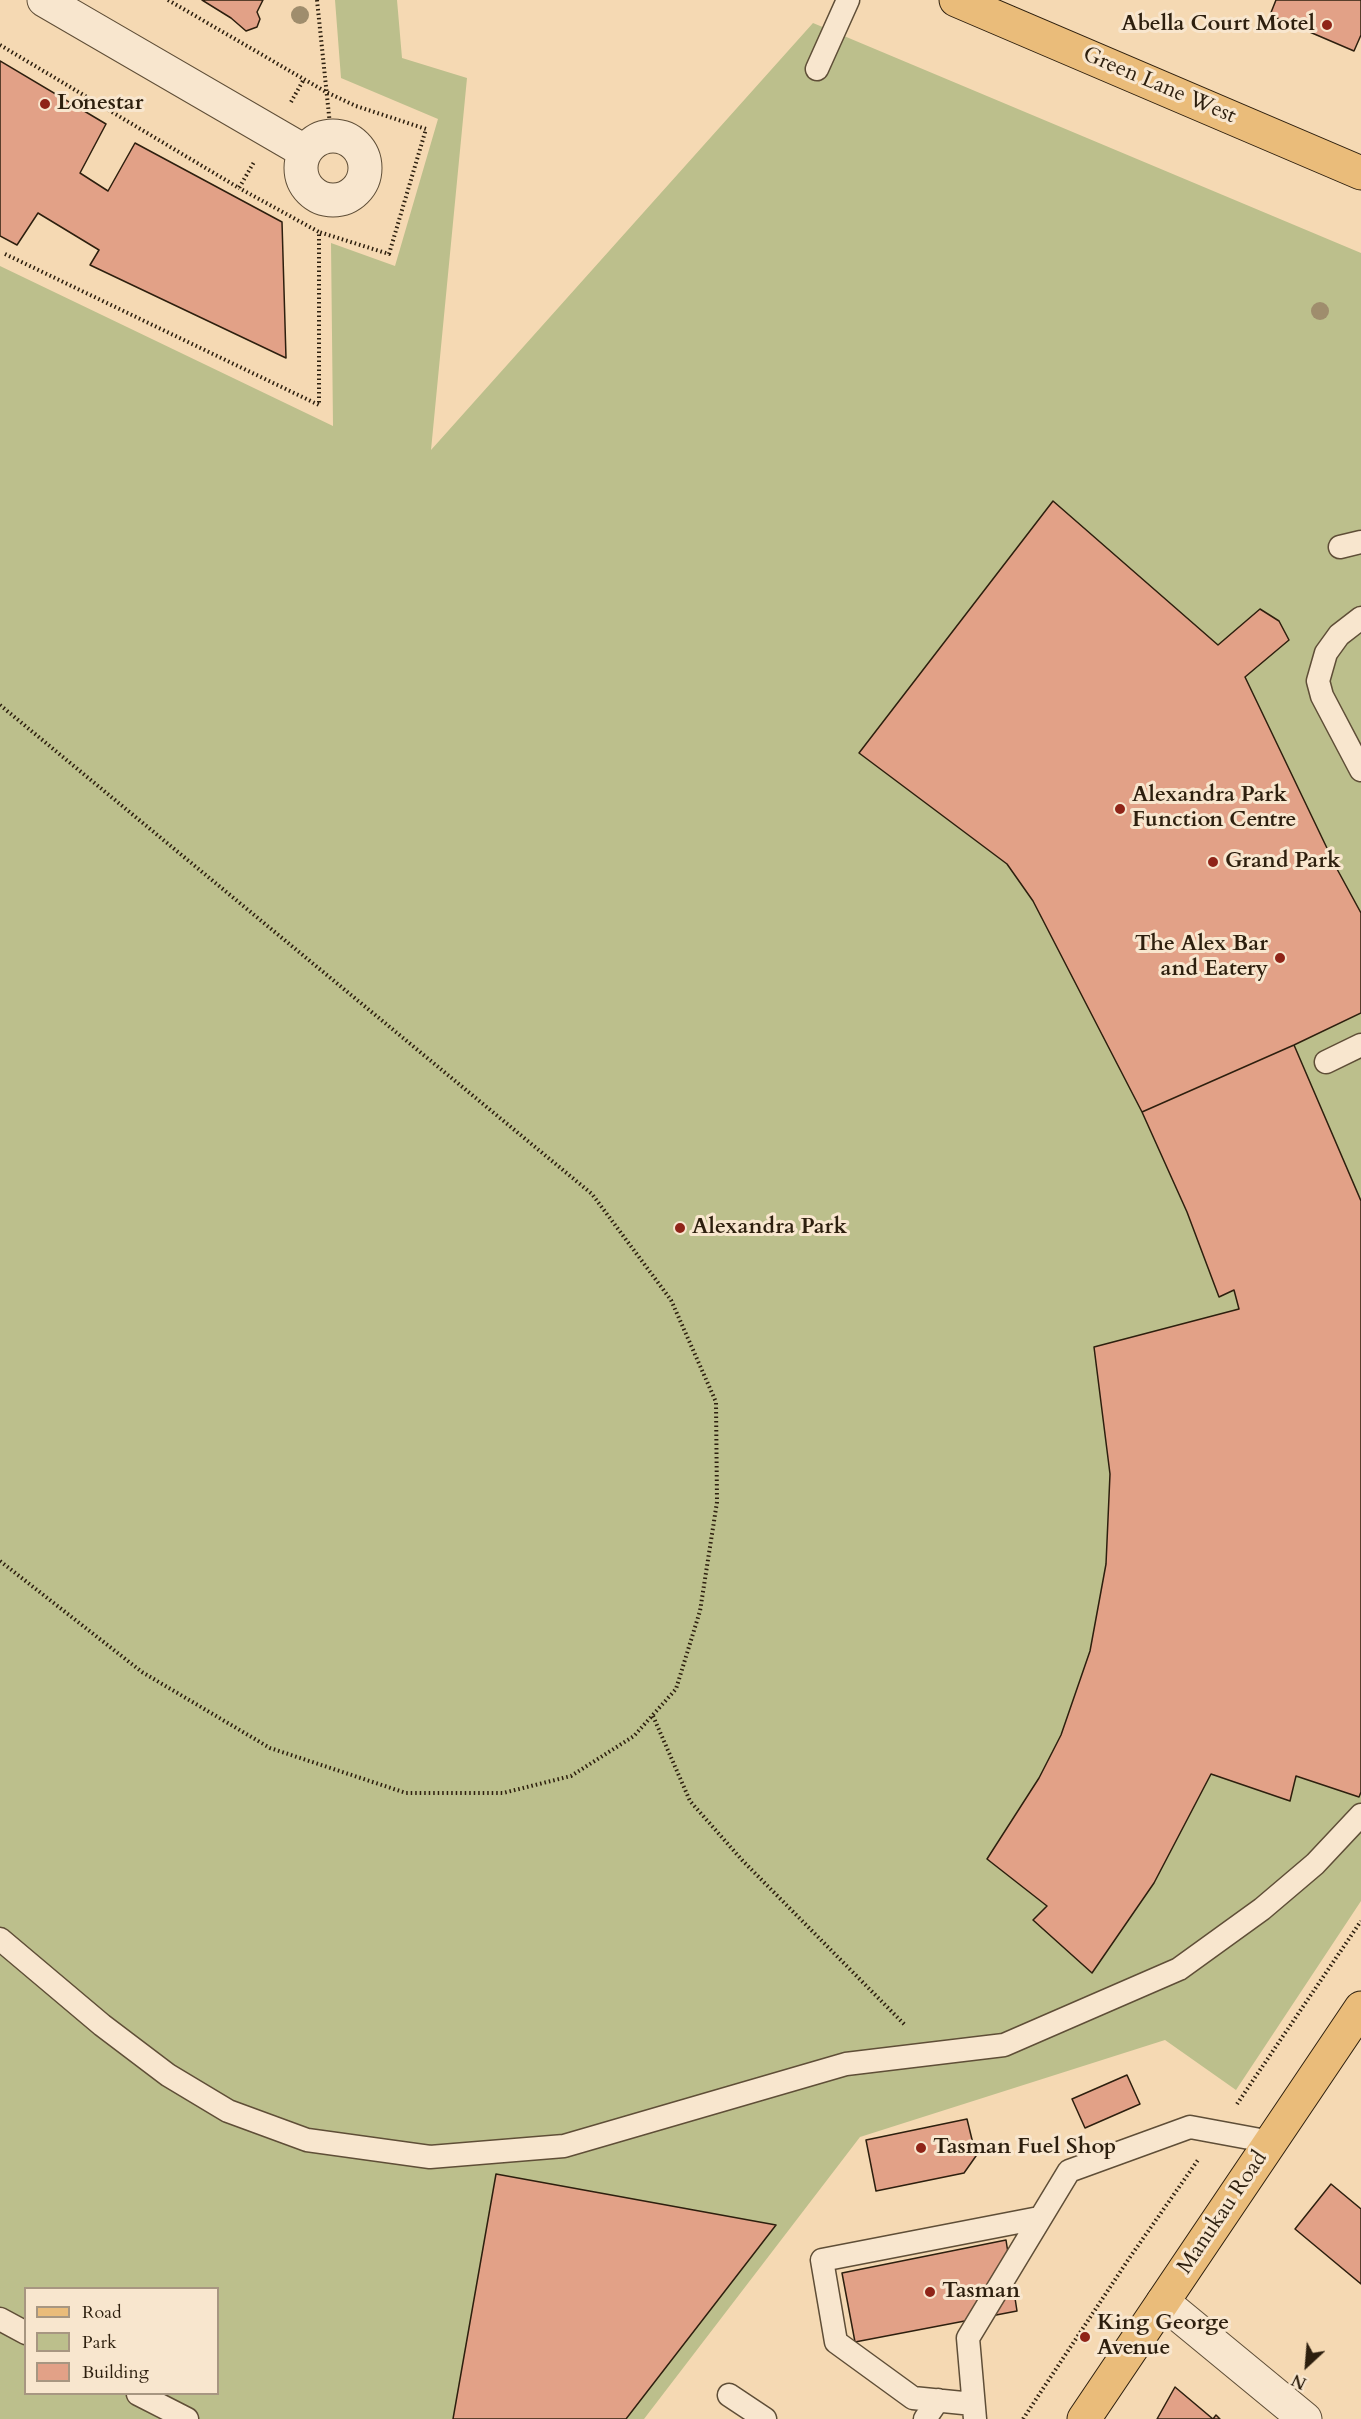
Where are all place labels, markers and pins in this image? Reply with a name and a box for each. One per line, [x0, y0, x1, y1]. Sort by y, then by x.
place label: Abella Court Motel [1121, 12, 1315, 38]
marker: Abella Court Motel [1320, 18, 1334, 32]
place label: Lonestar [57, 91, 144, 117]
marker: Lonestar [38, 97, 52, 111]
place label: Alexandra Park Function Centre [1132, 783, 1296, 834]
marker: Alexandra Park Function Centre [1113, 802, 1127, 816]
place label: Grand Park [1225, 849, 1341, 875]
marker: Grand Park [1206, 855, 1220, 869]
place label: The Alex Bar and Eatery [1135, 932, 1268, 984]
marker: The Alex Bar and Eatery [1273, 951, 1287, 965]
place label: Alexandra Park [692, 1215, 847, 1241]
marker: Alexandra Park [673, 1221, 687, 1235]
place label: Tasman Fuel Shop [933, 2135, 1116, 2161]
marker: Tasman Fuel Shop [914, 2141, 928, 2155]
place label: Tasman [942, 2279, 1020, 2305]
marker: Tasman [923, 2285, 937, 2299]
place label: King George Avenue [1097, 2311, 1229, 2362]
marker: King George Avenue [1078, 2330, 1092, 2344]

